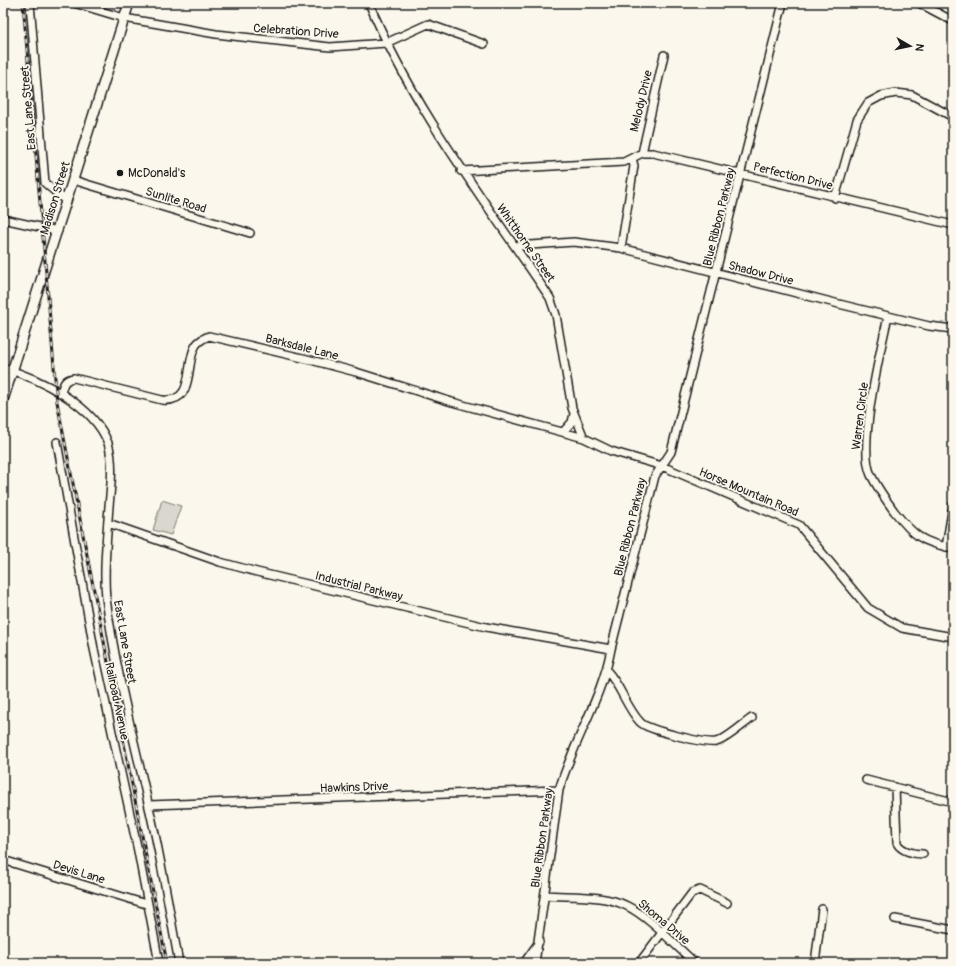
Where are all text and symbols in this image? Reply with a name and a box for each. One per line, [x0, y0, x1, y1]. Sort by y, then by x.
street label: Celebration Drive [253, 21, 339, 42]
north arrow [890, 26, 930, 66]
text: N [912, 43, 926, 53]
street label: East Lane Street [17, 65, 40, 151]
street label: Melody Drive [627, 69, 656, 134]
street label: Perfection Drive [752, 159, 834, 194]
street label: Madison Street [37, 160, 74, 237]
place label: McDonald's [128, 166, 186, 181]
street label: Blue Ribbon Parkway [700, 166, 739, 268]
marker: McDonald's [115, 168, 125, 178]
street label: Sunlite Road [144, 184, 208, 217]
street label: Whitthorne Street [493, 201, 558, 285]
street label: Shadow Drive [727, 258, 795, 289]
street label: Barksdale Lane [264, 331, 340, 364]
street label: Warren Circle [849, 381, 872, 451]
street label: Horse Mountain Road [697, 465, 801, 520]
street label: Blue Ribbon Parkway [611, 476, 650, 578]
street label: Industrial Parkway [314, 568, 404, 605]
street label: East Lane Street [110, 599, 139, 685]
street label: Railroad Avenue [101, 661, 132, 741]
street label: Hawkins Drive [320, 779, 389, 796]
street label: Blue Ribbon Parkway [528, 787, 557, 889]
street label: Devis Lane [51, 857, 107, 888]
street label: Shoma Drive [635, 896, 693, 948]

